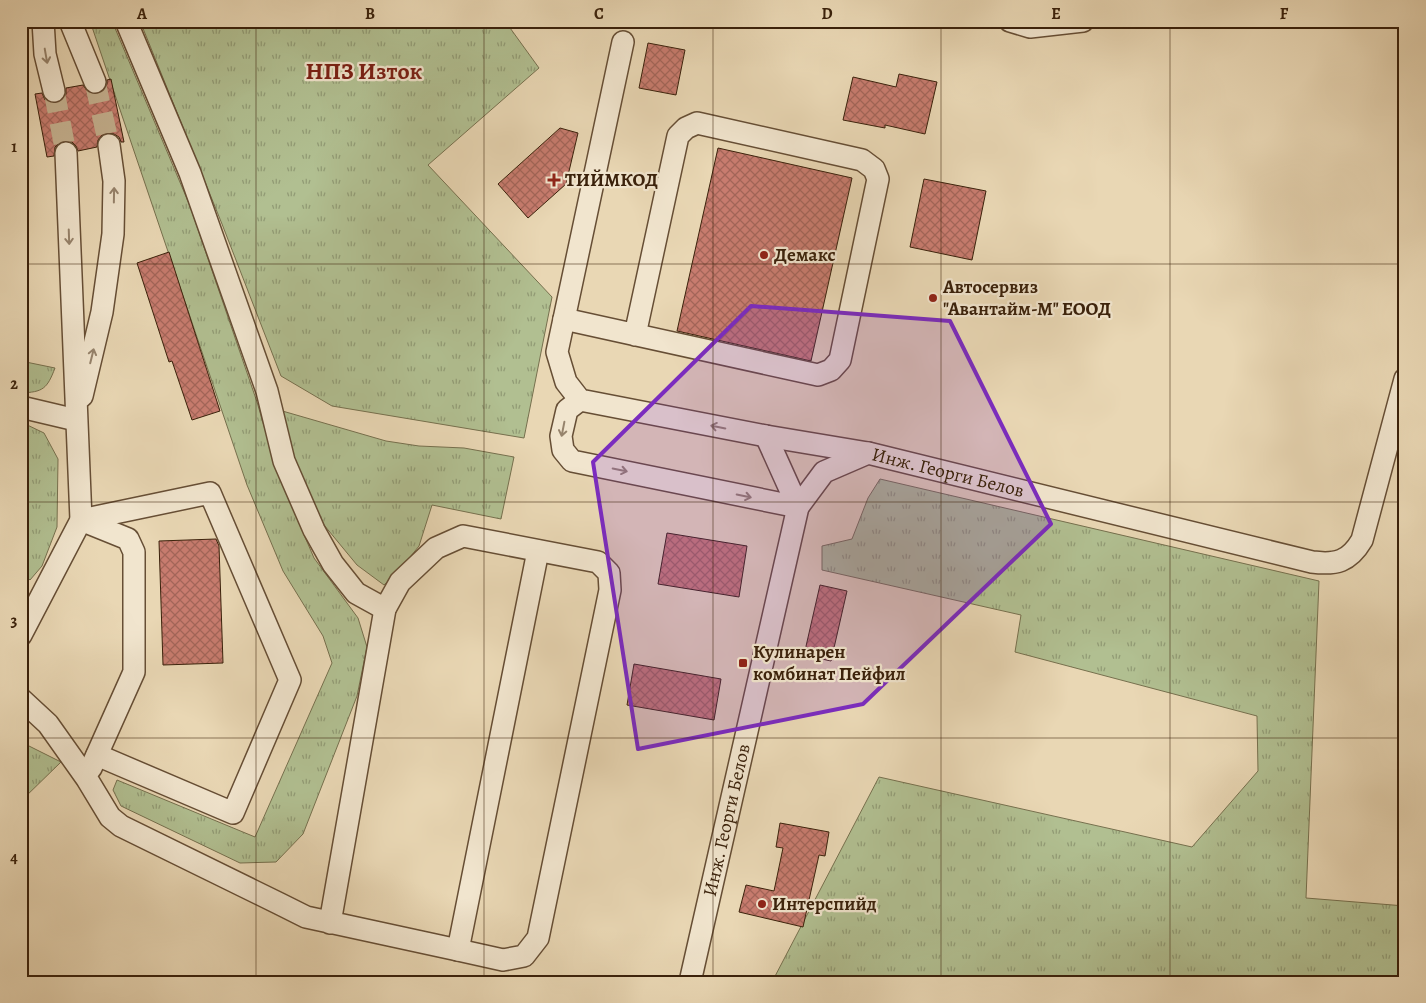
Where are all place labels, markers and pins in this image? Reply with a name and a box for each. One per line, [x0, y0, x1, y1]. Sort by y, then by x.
place label: ТИЙМКОД [565, 167, 658, 193]
marker: ТИЙМКОД [547, 173, 561, 187]
place label: Демакс [774, 242, 836, 268]
marker: Демакс [758, 249, 770, 261]
place label: Автосервиз "Авантайм-М" ЕООД [942, 274, 1111, 322]
marker: Автосервиз "Авантайм-М" ЕООД [927, 292, 939, 304]
place label: Кулинарен комбинат Пейфил [753, 639, 906, 687]
marker: Кулинарен комбинат Пейфил [737, 657, 749, 669]
place label: Интерспийд [772, 891, 877, 917]
marker: Интерспийд [756, 898, 768, 910]

